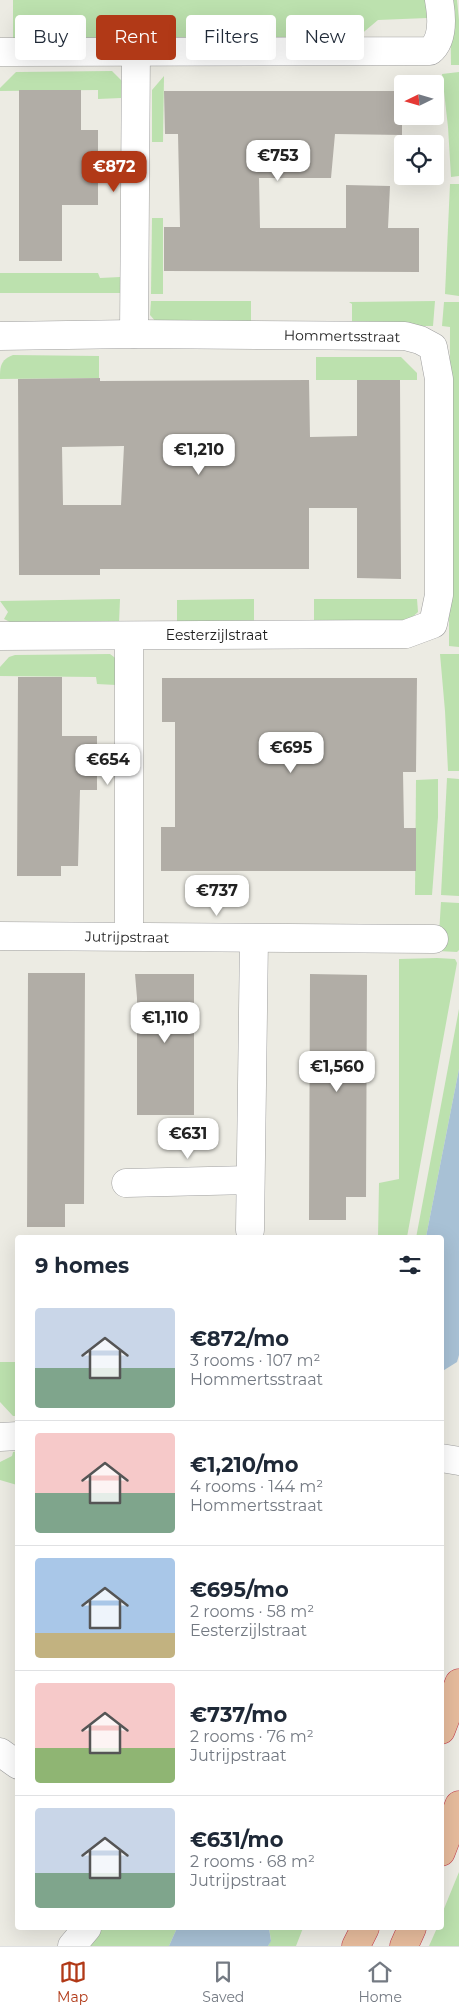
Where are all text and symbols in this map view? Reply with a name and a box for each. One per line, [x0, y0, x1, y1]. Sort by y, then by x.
chip: Buy [15, 15, 86, 60]
chip: Rent [96, 15, 176, 60]
chip: Filters [186, 15, 276, 60]
chip: New [286, 15, 364, 60]
north arrow [394, 75, 444, 125]
map controls [394, 75, 444, 185]
button: locate [394, 135, 444, 185]
pin: €753 [248, 140, 308, 182]
text: €753 [257, 146, 299, 165]
pin: €872 [84, 150, 144, 193]
text: €872 [93, 157, 135, 176]
street label: Hommertsstraat [284, 326, 401, 346]
pin: €1,210 [158, 434, 240, 476]
text: €1,210 [174, 440, 224, 459]
street label: Eesterzijlstraat [166, 626, 268, 644]
pin: €695 [261, 732, 321, 774]
text: €695 [270, 738, 312, 757]
pin: €654 [78, 744, 138, 786]
text: €654 [86, 750, 130, 769]
pin: €737 [187, 874, 247, 917]
text: €737 [196, 881, 238, 900]
street label: Jutrijpstraat [84, 927, 170, 947]
pin: €1,110 [124, 1002, 206, 1044]
text: €1,110 [142, 1008, 188, 1027]
pin: €1,560 [296, 1050, 378, 1093]
text: €1,560 [310, 1057, 364, 1076]
pin: €631 [158, 1118, 218, 1160]
text: €631 [169, 1124, 207, 1143]
icon: filters [396, 1251, 424, 1279]
text: 9 homes [35, 1253, 129, 1278]
text: €872/mo [190, 1326, 289, 1351]
icon: home [75, 1328, 135, 1388]
text: 3 rooms · 107 m² [190, 1351, 320, 1370]
text: Hommertsstraat [190, 1370, 323, 1389]
text: €1,210/mo [190, 1452, 298, 1477]
icon: home [75, 1453, 135, 1513]
text: 4 rooms · 144 m² [190, 1477, 323, 1496]
text: Hommertsstraat [190, 1496, 323, 1515]
text: €695/mo [190, 1577, 289, 1602]
icon: home [75, 1578, 135, 1638]
text: 2 rooms · 58 m² [190, 1602, 314, 1621]
text: Eesterzijlstraat [190, 1621, 307, 1640]
text: €737/mo [190, 1702, 287, 1727]
icon: home [75, 1703, 135, 1763]
text: 2 rooms · 76 m² [190, 1727, 314, 1746]
text: Jutrijpstraat [190, 1746, 287, 1765]
text: €631/mo [190, 1827, 283, 1852]
icon: home [75, 1828, 135, 1888]
text: 2 rooms · 68 m² [190, 1852, 315, 1871]
text: Jutrijpstraat [190, 1871, 287, 1890]
tab: Map [57, 1958, 88, 2006]
tab: Saved [202, 1958, 244, 2006]
tab: Home [358, 1958, 402, 2006]

